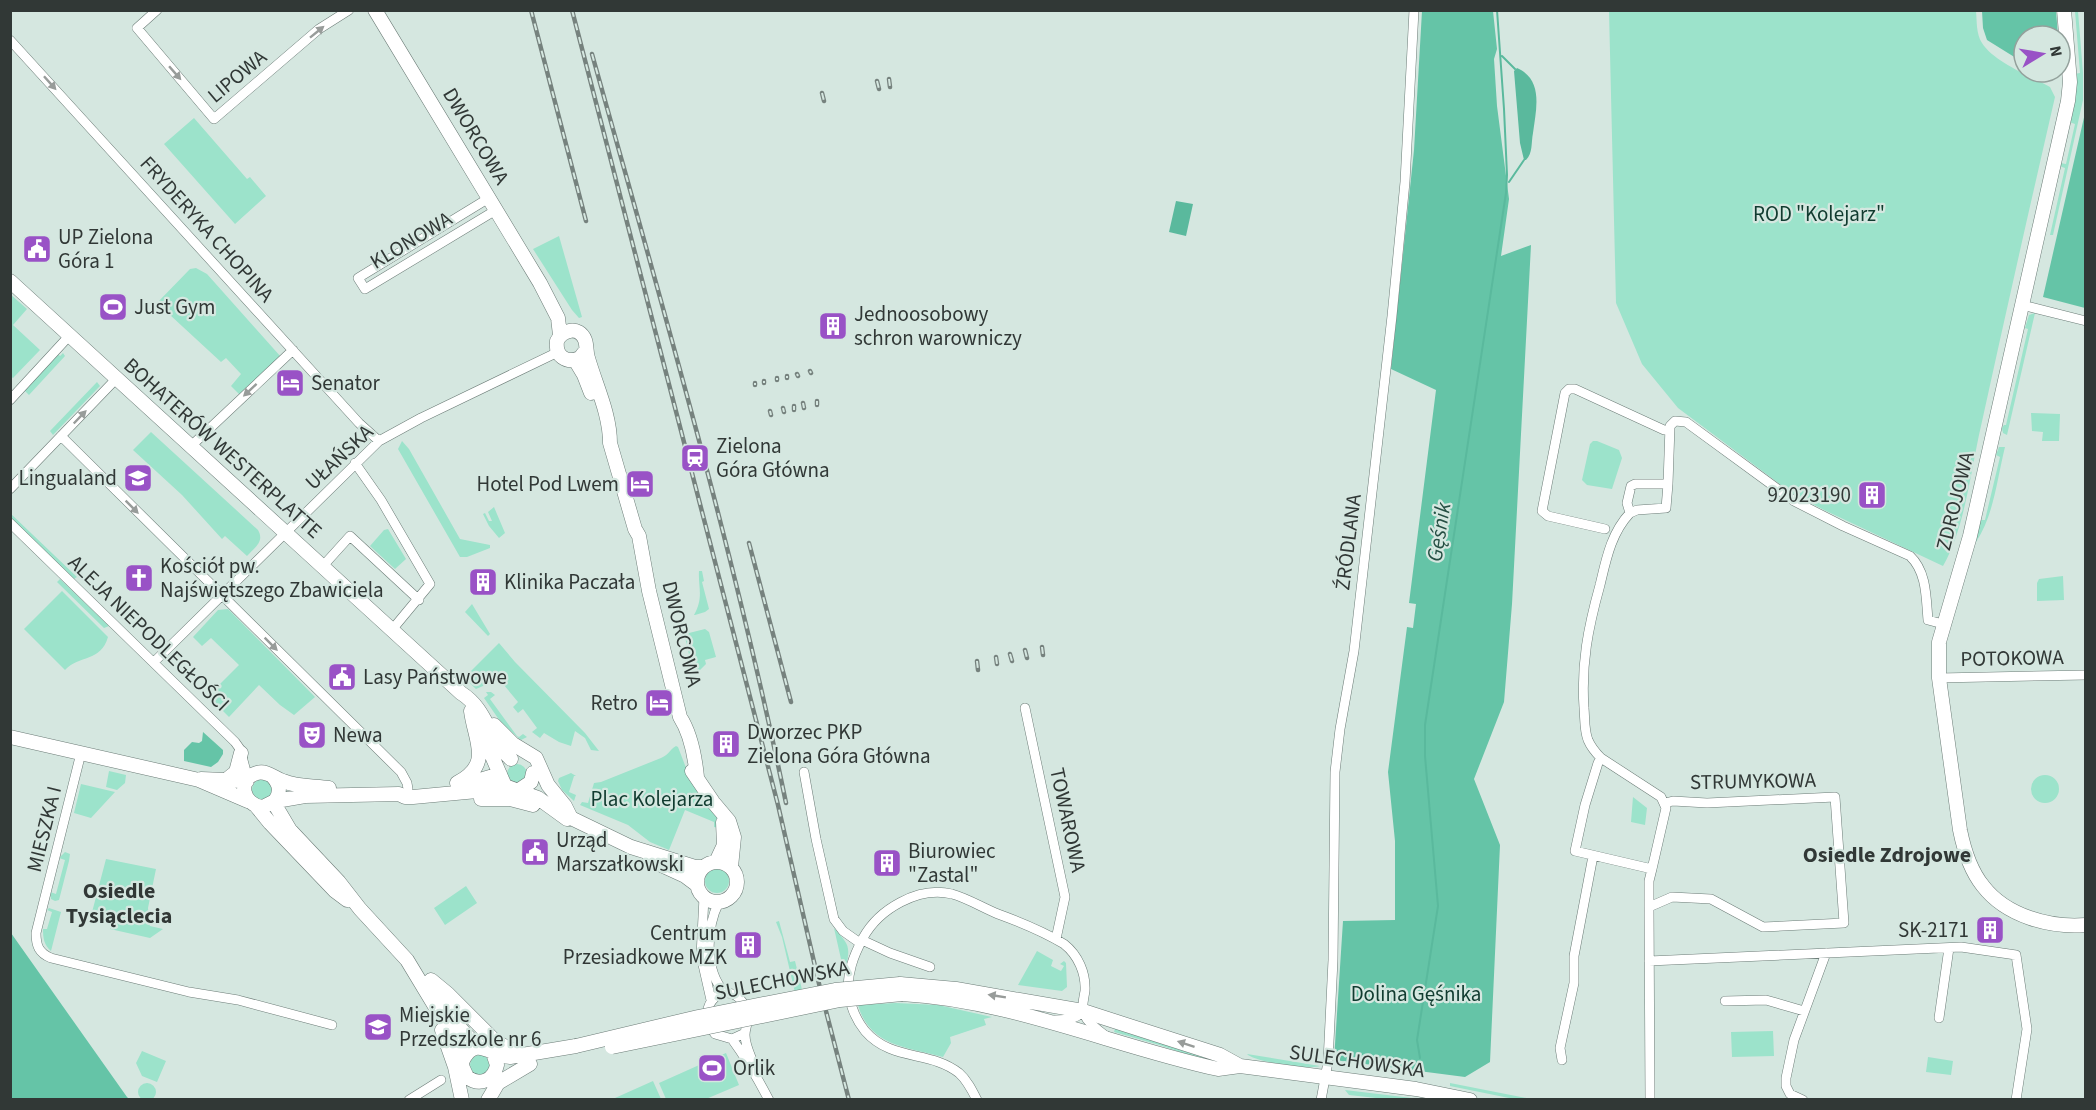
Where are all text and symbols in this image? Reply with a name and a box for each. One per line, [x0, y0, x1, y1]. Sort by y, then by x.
north arrow [2012, 24, 2072, 84]
one-way arrow [309, 25, 325, 38]
street label: LIPOWA [201, 42, 274, 110]
text: N [2044, 44, 2068, 59]
one-way arrow [168, 65, 181, 80]
one-way arrow [43, 76, 57, 91]
street label: DWORCOWA [435, 82, 517, 191]
street label: FRYDERYKA CHOPINA [133, 149, 281, 309]
park label: ROD "Kolejarz" [1753, 199, 1885, 229]
street label: KLONOWA [364, 203, 458, 276]
place label: UP Zielona Góra 1 [58, 222, 153, 276]
public building icon: UP Zielona Góra 1 [21, 233, 53, 265]
sports icon: Just Gym [97, 291, 129, 323]
place label: Just Gym [134, 292, 215, 322]
place label: Jednoosobowy schron warowniczy [854, 299, 1022, 353]
building icon: Jednoosobowy schron warowniczy [817, 310, 849, 342]
street label: BOHATERÓW WESTERPLATTE [117, 351, 329, 545]
hotel icon: Senator [274, 367, 306, 399]
place label: Senator [311, 368, 381, 398]
one-way arrow [243, 383, 258, 396]
one-way arrow [73, 410, 87, 424]
street label: UŁAŃSKA [298, 417, 380, 496]
place label: Zielona Góra Główna [716, 431, 830, 485]
station icon: Zielona Góra Główna [679, 442, 711, 474]
street label: ZDROJOWA [1928, 448, 1982, 554]
school or university icon: Lingualand [122, 462, 154, 494]
place label: Lingualand [18, 463, 117, 493]
hotel icon: Hotel Pod Lwem [624, 468, 656, 500]
place label: Hotel Pod Lwem [477, 469, 619, 499]
building icon: 92023190 [1856, 479, 1888, 511]
place label: 92023190 [1768, 480, 1851, 510]
street label: ŹRÓDLANA [1327, 492, 1369, 592]
one-way arrow [125, 500, 139, 514]
water label: Gęśnik [1419, 500, 1460, 564]
street label: ALEJA NIEPODLEGŁOŚCI [62, 548, 236, 718]
place label: Kościół pw. Najświętszego Zbawiciela [160, 551, 384, 605]
church icon: Kościół pw. Najświętszego Zbawiciela [123, 562, 155, 594]
building icon: Klinika Paczała [467, 566, 499, 598]
place label: Klinika Paczała [504, 567, 635, 597]
street label: DWORCOWA [654, 578, 710, 691]
one-way arrow [263, 637, 277, 651]
street label: POTOKOWA [1960, 642, 2065, 674]
public building icon: Lasy Państwowe [326, 661, 358, 693]
place label: Lasy Państwowe [363, 662, 507, 692]
hotel icon: Retro [643, 687, 675, 719]
place label: Retro [590, 688, 638, 718]
place label: Dworzec PKP Zielona Góra Główna [747, 717, 931, 771]
theatre icon: Newa [296, 719, 328, 751]
place label: Newa [333, 720, 383, 750]
building icon: Dworzec PKP Zielona Góra Główna [710, 728, 742, 760]
street label: TOWAROWA [1042, 765, 1094, 876]
street label: STRUMYKOWA [1690, 765, 1817, 797]
street label: MIESZKA I [19, 783, 69, 875]
park label: Plac Kolejarza [591, 784, 713, 814]
place label: Urząd Marszałkowski [556, 825, 684, 879]
public building icon: Urząd Marszałkowski [519, 836, 551, 868]
place label: Biurowiec "Zastal" [908, 836, 996, 890]
district label: Osiedle Zdrojowe [1803, 839, 1971, 871]
building icon: Biurowiec "Zastal" [871, 847, 903, 879]
district label: Osiedle Tysiąclecia [66, 875, 172, 932]
building icon: SK-2171 [1974, 914, 2006, 946]
place label: SK-2171 [1898, 915, 1969, 945]
place label: Centrum Przesiadkowe MZK [563, 918, 728, 972]
building icon: Centrum Przesiadkowe MZK [732, 929, 764, 961]
street label: SULECHOWSKA [712, 952, 852, 1008]
park label: Dolina Gęśnika [1351, 979, 1481, 1009]
one-way arrow [988, 991, 1007, 1000]
place label: Miejskie Przedszkole nr 6 [399, 1000, 541, 1054]
school or university icon: Miejskie Przedszkole nr 6 [362, 1011, 394, 1043]
street label: SULECHOWSKA [1287, 1037, 1427, 1085]
one-way arrow [1177, 1039, 1195, 1048]
sports icon: Orlik [696, 1052, 728, 1084]
place label: Orlik [733, 1053, 776, 1083]

